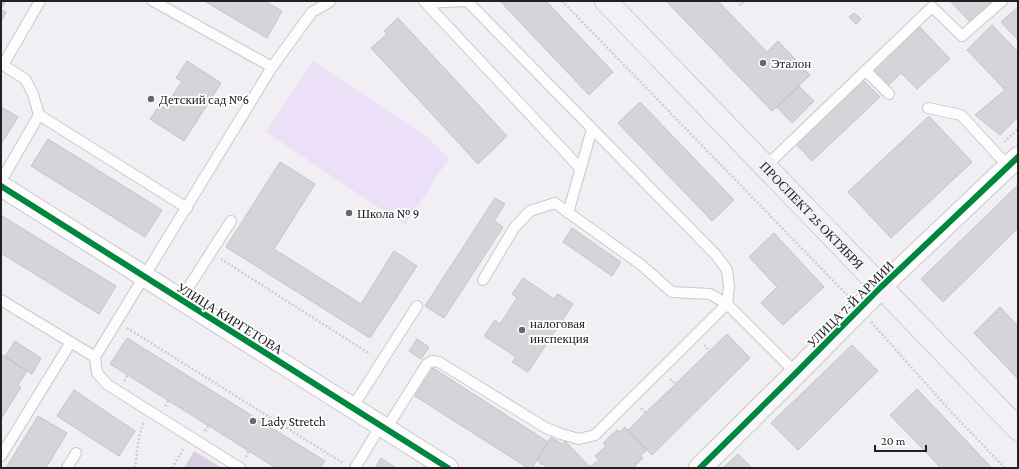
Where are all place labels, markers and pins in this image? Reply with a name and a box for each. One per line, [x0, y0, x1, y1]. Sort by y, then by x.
place label: Эталон [771, 56, 811, 71]
marker: Эталон [758, 58, 768, 68]
place label: Детский сад №6 [159, 92, 249, 107]
marker: Детский сад №6 [146, 94, 156, 104]
place label: Школа № 9 [357, 206, 419, 221]
marker: Школа № 9 [344, 208, 354, 218]
place label: налоговая инспекция [530, 316, 589, 346]
marker: налоговая инспекция [517, 325, 527, 335]
place label: Lady Stretch [261, 414, 326, 429]
marker: Lady Stretch [248, 416, 258, 426]

